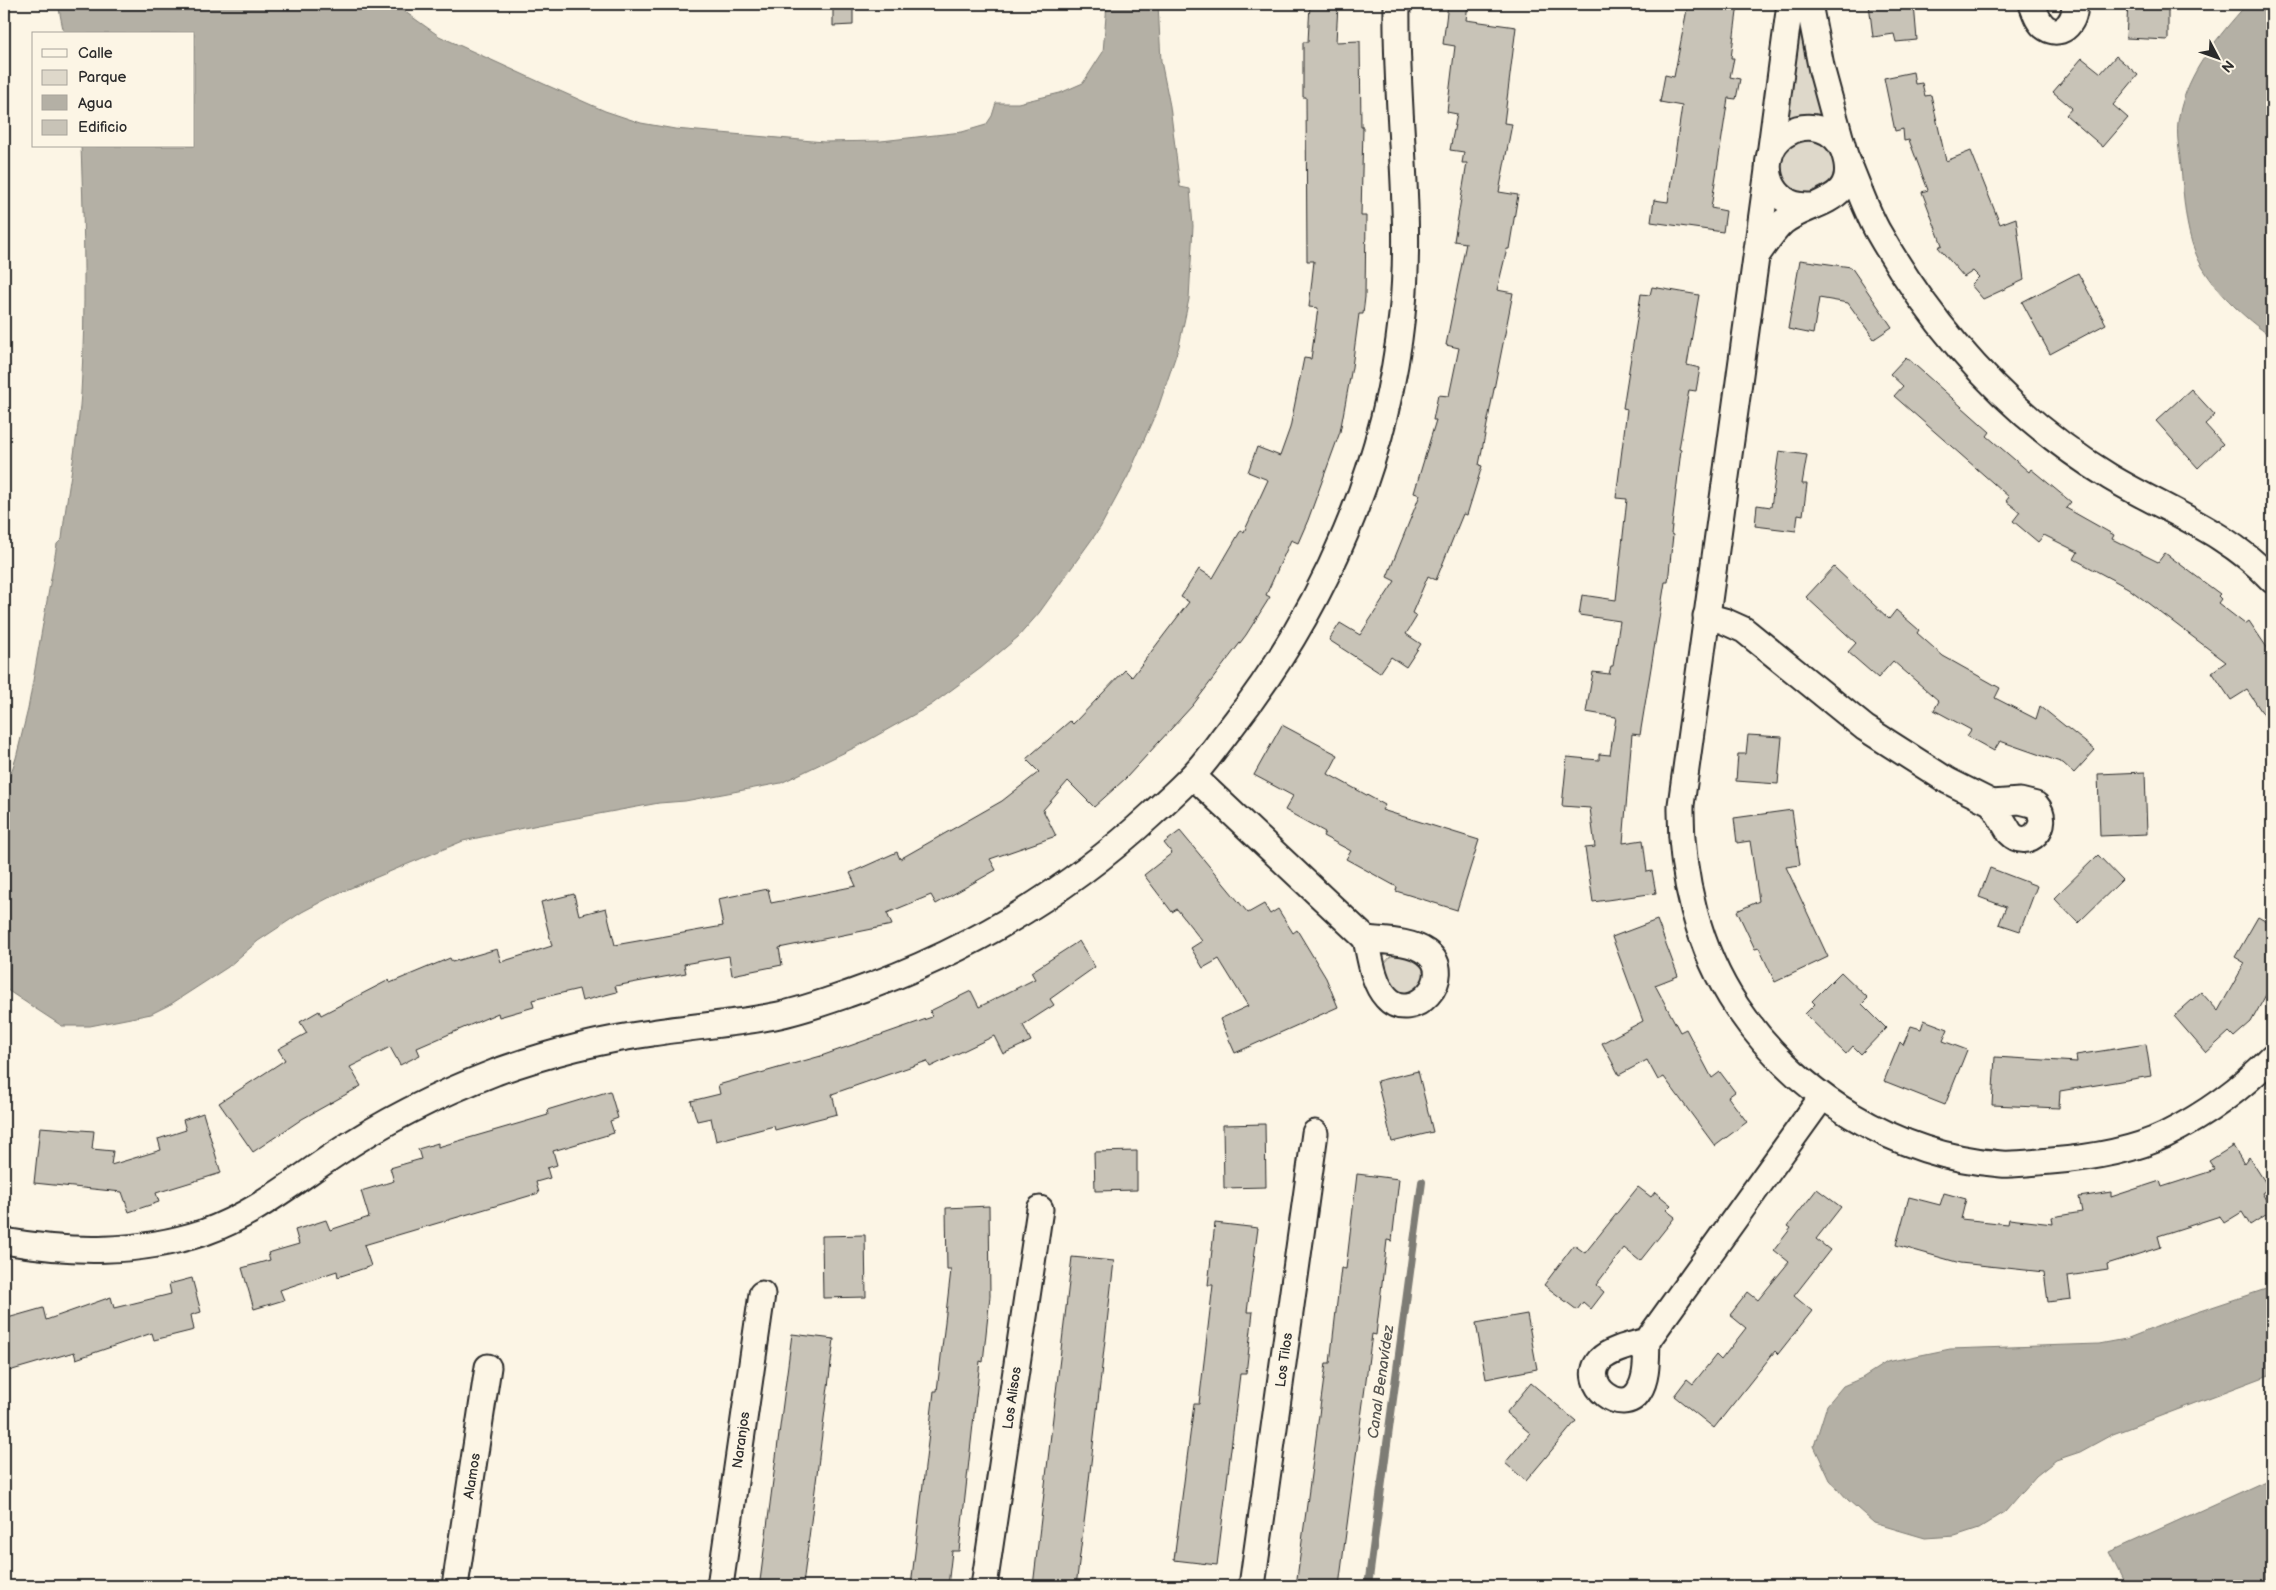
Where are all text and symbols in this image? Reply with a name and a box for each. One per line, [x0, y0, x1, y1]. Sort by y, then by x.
legend [32, 32, 195, 148]
north arrow [2194, 32, 2244, 82]
text: Calle [78, 44, 113, 63]
text: N [2218, 57, 2237, 76]
text: Parque [78, 68, 127, 87]
text: Agua [78, 94, 112, 113]
text: Edificio [78, 118, 127, 137]
water label: Canal Benavídez [1364, 1323, 1399, 1440]
street label: Los Tilos [1272, 1332, 1296, 1388]
street label: Los Alisos [999, 1366, 1025, 1430]
street label: Naranjos [729, 1410, 753, 1470]
street label: Alamos [460, 1452, 484, 1500]

